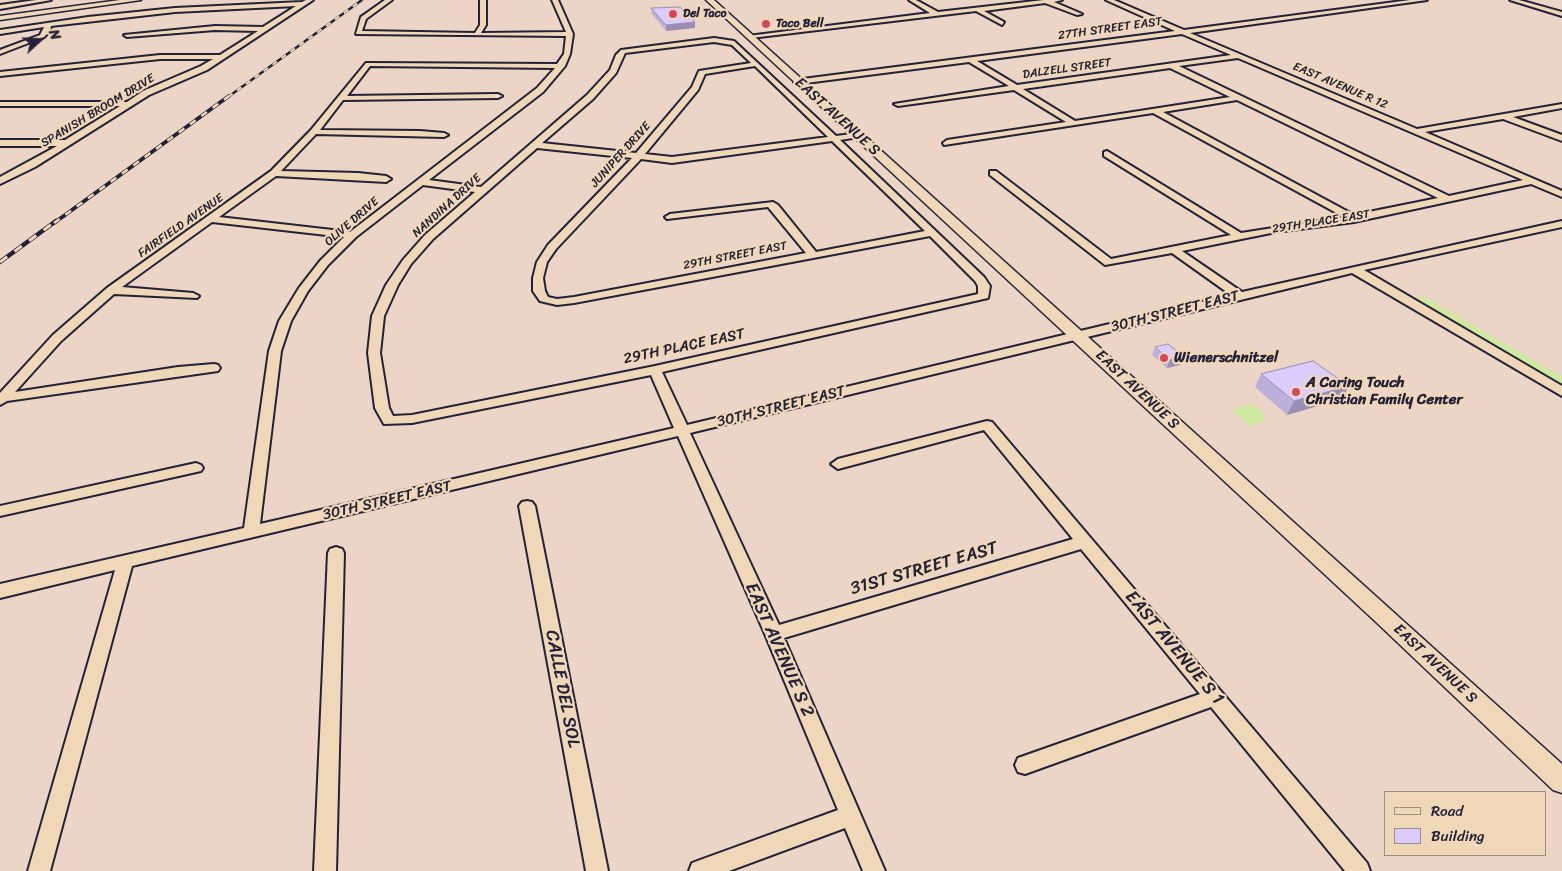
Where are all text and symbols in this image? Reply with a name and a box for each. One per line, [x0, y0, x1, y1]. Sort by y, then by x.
place label: Del Taco [683, 7, 727, 21]
marker: Del Taco [667, 8, 679, 20]
north arrow [15, 15, 65, 65]
street label: 27TH STREET EAST [1057, 15, 1163, 43]
place label: Taco Bell [776, 17, 823, 31]
marker: Taco Bell [760, 18, 772, 30]
text: N [41, 26, 68, 44]
street label: DALZELL STREET [1022, 56, 1112, 82]
street label: EAST AVENUE R 12 [1290, 60, 1390, 112]
street label: SPANISH BROOM DRIVE [39, 71, 157, 151]
street label: EAST AVENUE S [791, 74, 883, 160]
street label: JUNIPER DRIVE [588, 119, 654, 191]
street label: NANDINA DRIVE [410, 171, 484, 241]
street label: FAIRFIELD AVENUE [135, 191, 227, 261]
street label: OLIVE DRIVE [322, 195, 382, 249]
street label: 29TH PLACE EAST [1271, 207, 1371, 237]
street label: 29TH STREET EAST [682, 239, 788, 273]
street label: 30TH STREET EAST [1109, 287, 1241, 337]
street label: 29TH PLACE EAST [622, 325, 746, 369]
street label: EAST AVENUE S [1091, 347, 1183, 433]
place label: Wienerschnitzel [1174, 349, 1278, 367]
marker: Wienerschnitzel [1158, 352, 1170, 364]
place label: A Caring Touch Christian Family Center [1306, 374, 1463, 409]
street label: 30TH STREET EAST [715, 382, 847, 432]
marker: A Caring Touch Christian Family Center [1290, 386, 1302, 398]
street label: 30TH STREET EAST [321, 477, 453, 525]
street label: 31ST STREET EAST [848, 538, 1000, 600]
street label: EAST AVENUE S 2 [740, 579, 818, 721]
street label: EAST AVENUE S 1 [1120, 587, 1228, 709]
street label: EAST AVENUE S [1389, 621, 1481, 707]
street label: CALLE DEL SOL [540, 628, 584, 750]
legend [1384, 791, 1547, 856]
text: Road [1431, 798, 1463, 824]
text: Building [1431, 823, 1485, 849]

